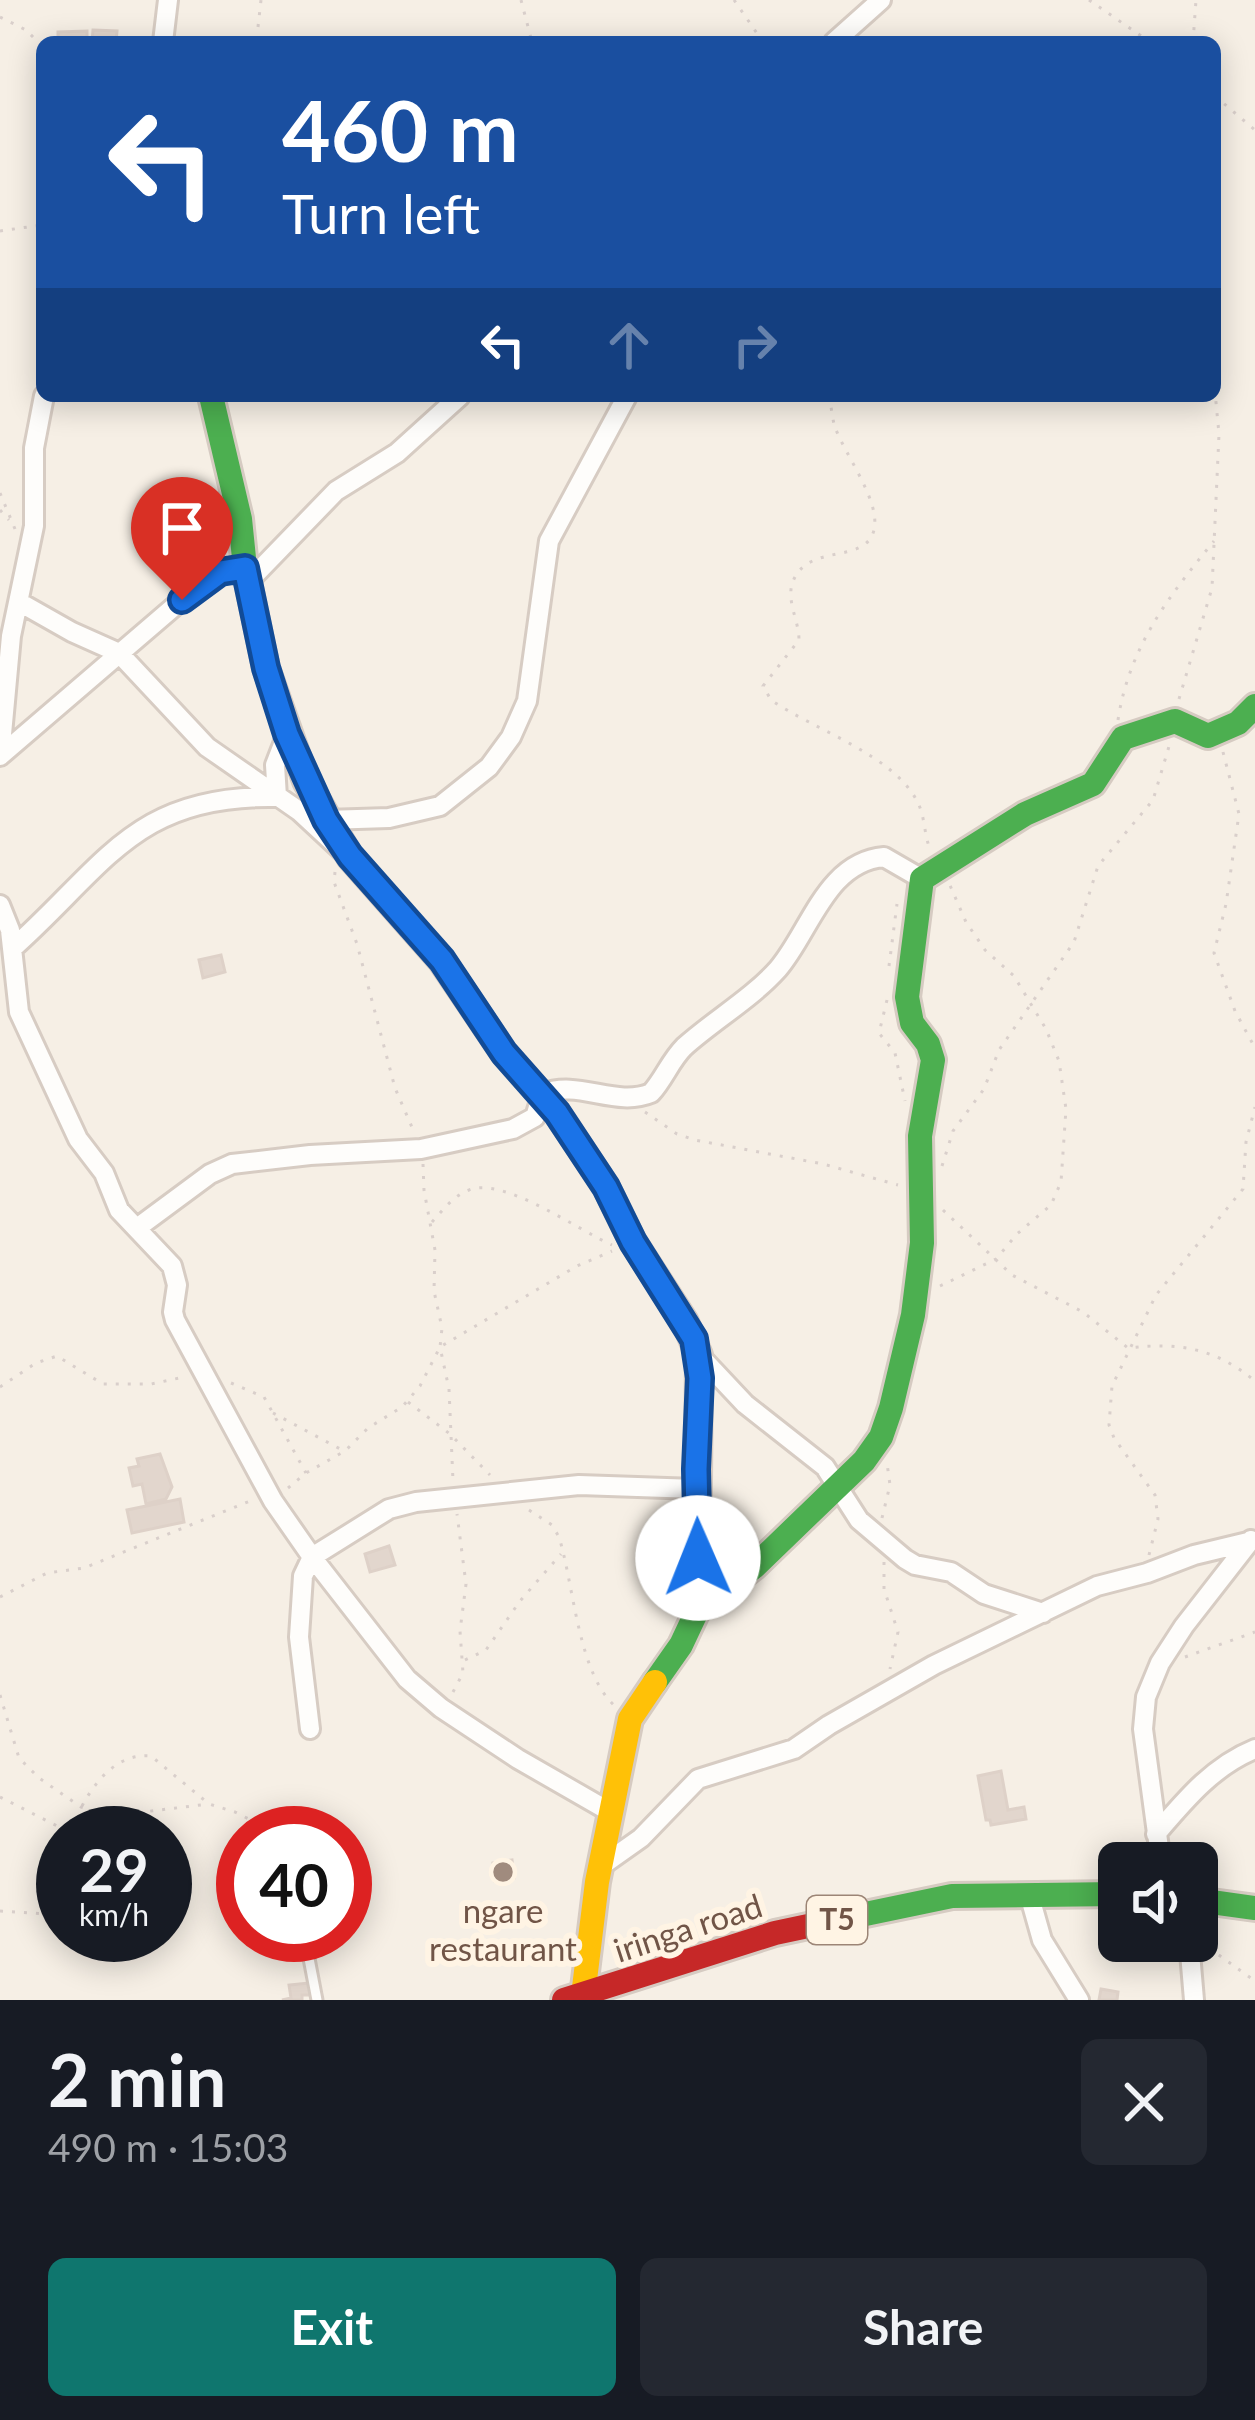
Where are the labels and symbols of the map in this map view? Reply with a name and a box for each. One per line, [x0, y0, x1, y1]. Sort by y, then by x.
pin [131, 477, 233, 600]
position arrow [635, 1495, 761, 1621]
speed limit sign: 40 [216, 1806, 372, 1962]
marker: ngare restaurant [490, 1859, 516, 1885]
street label: iringa road [609, 1884, 767, 1970]
place label: ngare restaurant [429, 1890, 577, 1968]
road number: T5 [807, 1896, 867, 1944]

